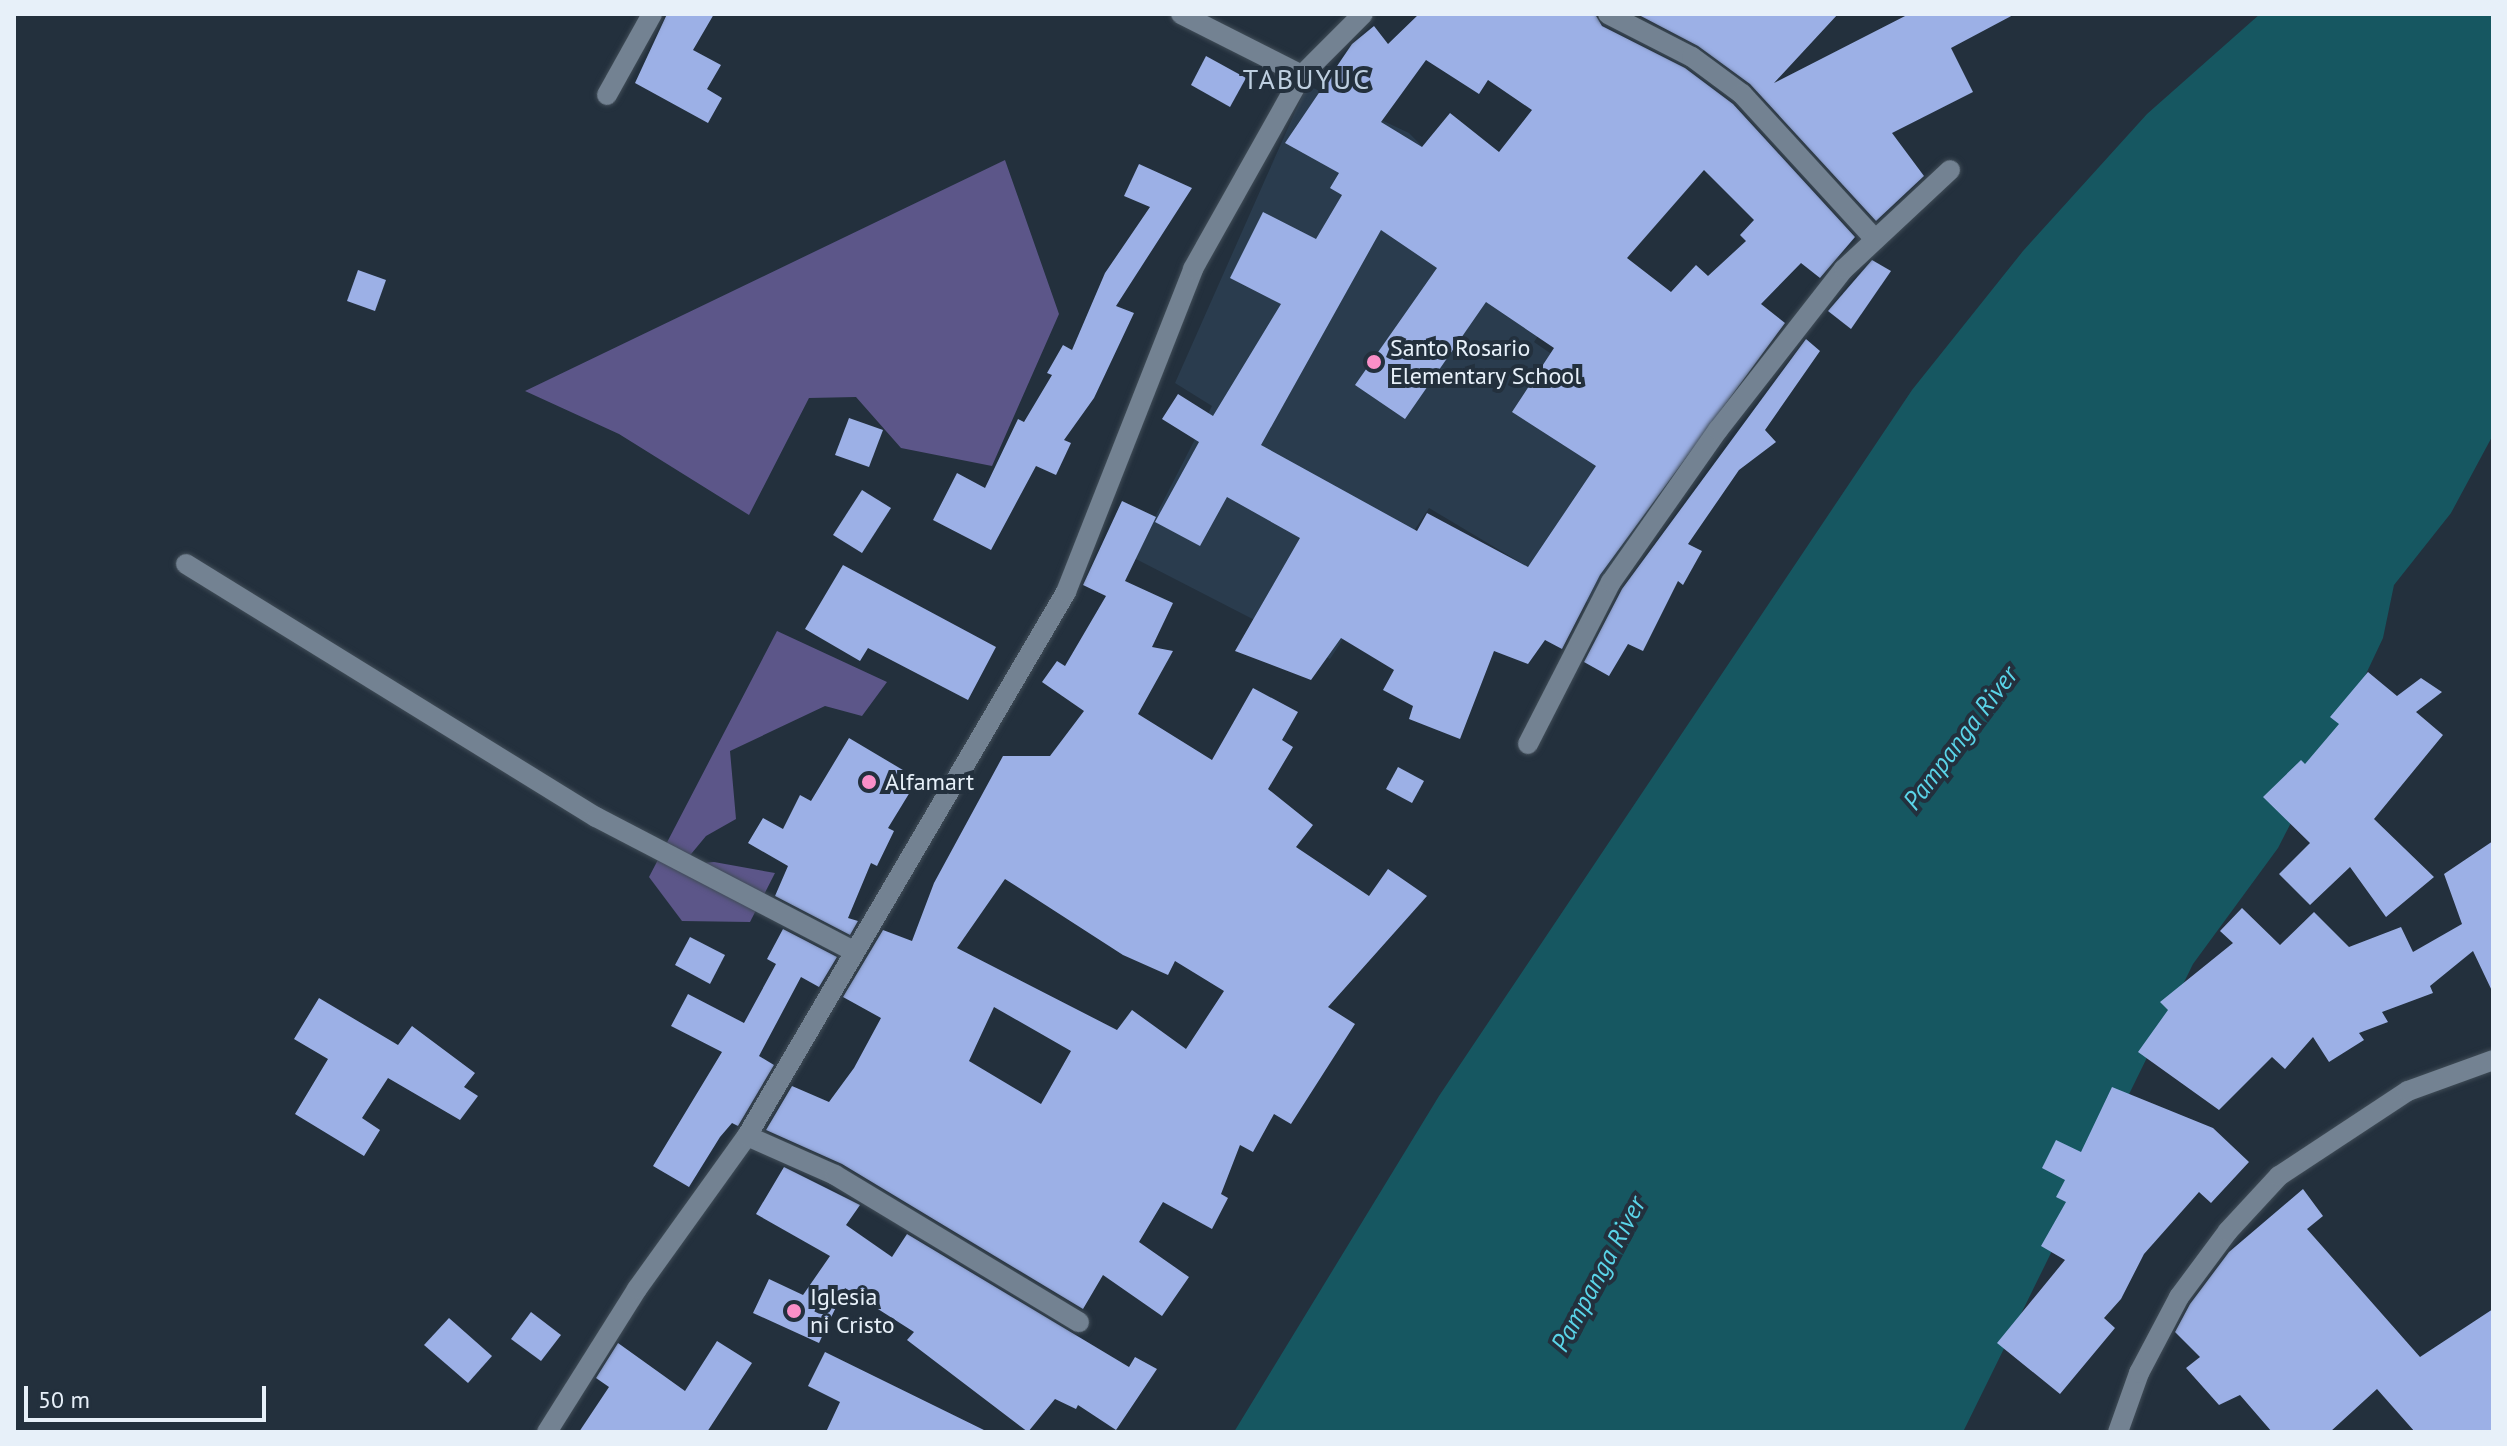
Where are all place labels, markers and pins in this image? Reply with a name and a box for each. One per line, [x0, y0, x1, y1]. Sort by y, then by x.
place label: Santo Rosario Elementary School [1390, 334, 1582, 390]
marker: Santo Rosario Elementary School [1365, 353, 1383, 371]
place label: Alfamart [885, 768, 974, 796]
marker: Alfamart [860, 773, 878, 791]
place label: Iglesia ni Cristo [810, 1283, 895, 1339]
marker: Iglesia ni Cristo [785, 1302, 803, 1320]

